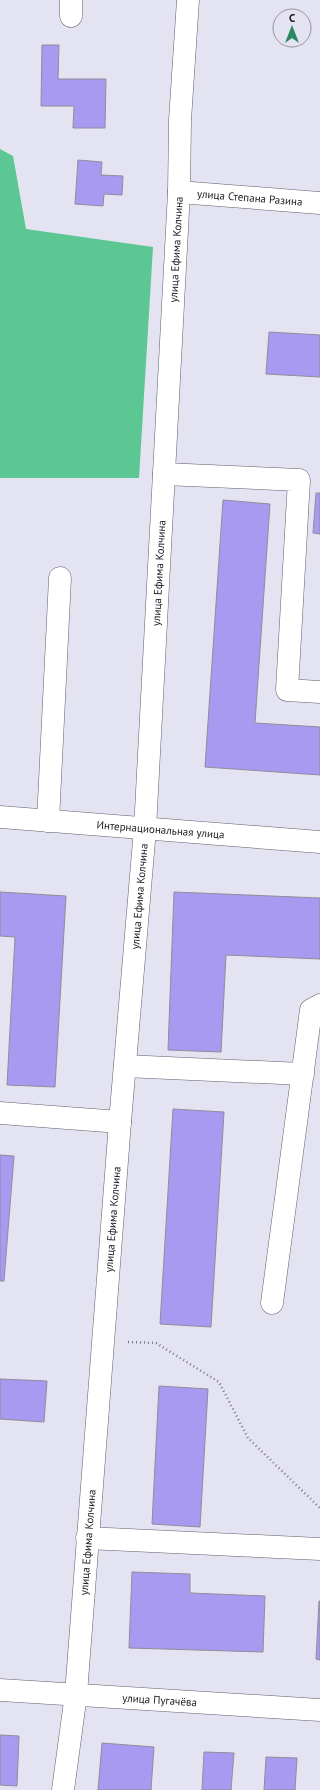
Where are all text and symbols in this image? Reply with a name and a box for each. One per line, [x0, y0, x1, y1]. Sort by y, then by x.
north arrow [272, 8, 312, 48]
text: С [289, 11, 295, 25]
street label: улица Степана Разина [197, 186, 303, 209]
street label: улица Ефима Колчина [166, 196, 186, 303]
street label: улица Ефима Колчина [149, 520, 168, 626]
street label: Интернациональная улица [96, 818, 225, 842]
street label: улица Ефима Колчина [128, 843, 151, 950]
street label: улица Ефима Колчина [101, 1166, 124, 1273]
street label: улица Ефима Колчина [77, 1489, 99, 1596]
street label: улица Пугачёва [122, 1691, 197, 1709]

